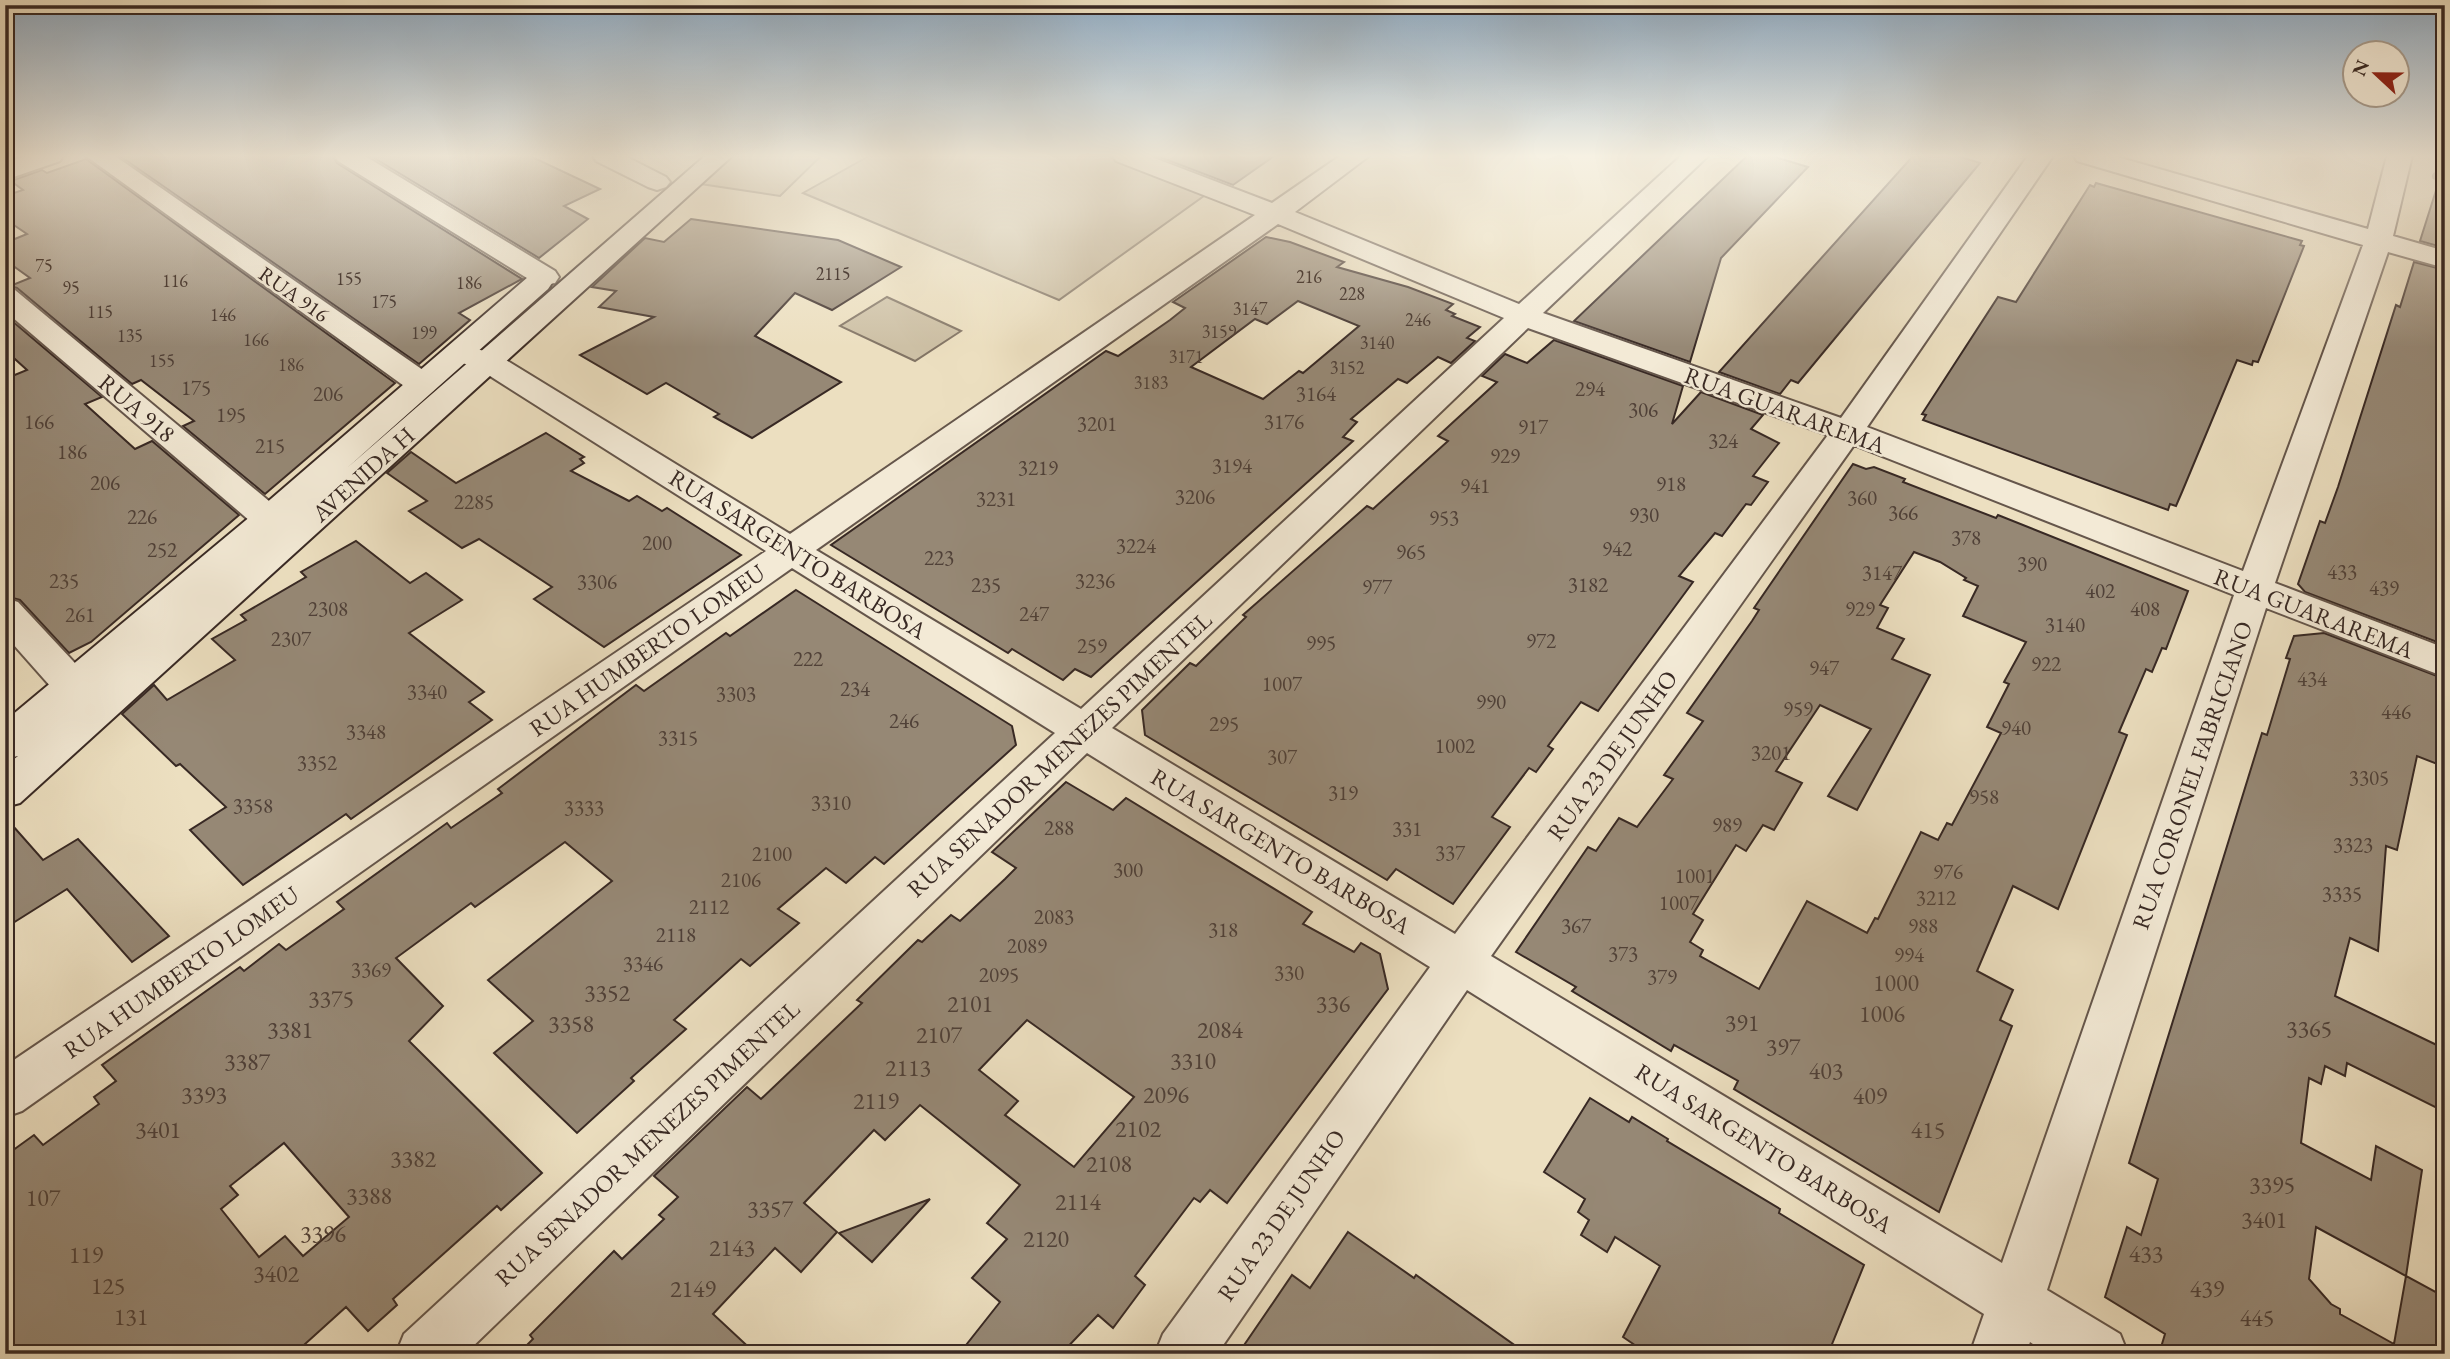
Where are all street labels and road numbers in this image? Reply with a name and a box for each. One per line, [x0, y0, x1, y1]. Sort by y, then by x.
street label: RUA 916 [254, 260, 334, 328]
street label: RUA GUARAREMA [1680, 359, 1890, 461]
street label: RUA 918 [92, 367, 182, 449]
street label: AVENIDA H [304, 420, 421, 529]
street label: RUA SARGENTO BARBOSA [663, 462, 933, 646]
street label: RUA HUMBERTO LOMEU [523, 556, 771, 743]
street label: RUA GUARAREMA [2210, 561, 2419, 666]
street label: RUA SENADOR MENEZES PIMENTEL [900, 604, 1218, 904]
street label: RUA CORONEL FABRICIANO [2125, 617, 2259, 933]
street label: RUA 23 DE JUNHO [1540, 664, 1684, 846]
street label: RUA SARGENTO BARBOSA [1145, 761, 1417, 941]
street label: RUA HUMBERTO LOMEU [57, 878, 305, 1065]
street label: RUA SENADOR MENEZES PIMENTEL [488, 993, 806, 1293]
street label: RUA SARGENTO BARBOSA [1629, 1056, 1899, 1240]
street label: RUA 23 DE JUNHO [1210, 1123, 1352, 1307]

